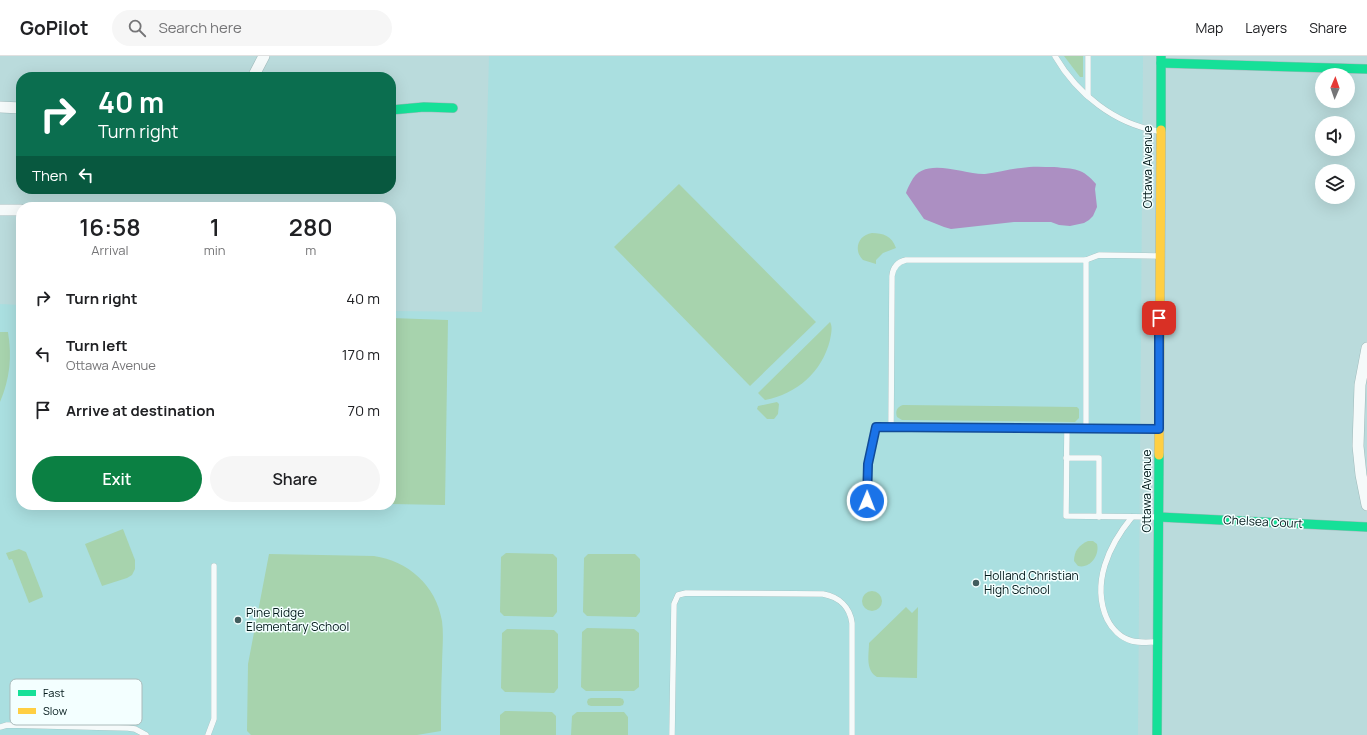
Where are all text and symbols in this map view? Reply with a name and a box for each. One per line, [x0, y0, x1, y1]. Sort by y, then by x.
search box [112, 10, 392, 46]
text: GoPilot [20, 15, 88, 41]
icon: search [126, 17, 148, 39]
text: Search here [158, 17, 242, 38]
text: Map [1195, 18, 1223, 37]
text: Layers [1245, 18, 1287, 37]
text: Share [1309, 18, 1347, 37]
north arrow [1315, 68, 1355, 108]
map controls [1315, 68, 1355, 204]
text: 40 m [98, 83, 164, 121]
icon: right [32, 88, 84, 140]
button: sound [1315, 116, 1355, 156]
text: Turn right [98, 119, 179, 143]
street label: Ottawa Avenue [1139, 125, 1156, 209]
icon: left [75, 164, 97, 186]
button: layers [1315, 164, 1355, 204]
text: Then [32, 165, 67, 186]
text: 16:58 [79, 210, 141, 243]
text: 1 [210, 210, 220, 243]
text: 280 [289, 210, 333, 243]
text: Arrival [91, 241, 128, 259]
text: min [204, 241, 226, 259]
text: m [305, 241, 316, 259]
icon: right [32, 287, 54, 309]
text: Turn right [66, 288, 137, 309]
text: 40 m [346, 288, 380, 309]
pin [1142, 301, 1176, 335]
icon: arrive [1148, 307, 1170, 329]
text: Turn left [66, 335, 128, 356]
icon: left [32, 343, 54, 365]
text: 170 m [342, 344, 380, 365]
text: Ottawa Avenue [66, 356, 156, 374]
icon: arrive [32, 399, 54, 421]
text: Arrive at destination [66, 400, 215, 421]
text: 70 m [348, 400, 380, 421]
street label: Ottawa Avenue [1138, 449, 1155, 533]
button: Exit [32, 456, 202, 502]
button: Share [210, 456, 380, 502]
position arrow [846, 480, 888, 522]
street label: Chelsea Court [1223, 511, 1303, 532]
place label: Holland Christian High School [984, 567, 1079, 598]
marker: Holland Christian High School [971, 578, 981, 588]
place label: Pine Ridge Elementary School [246, 604, 349, 635]
marker: Pine Ridge Elementary School [233, 615, 243, 625]
legend [10, 679, 142, 725]
text: Fast [43, 685, 65, 700]
text: Slow [43, 703, 68, 718]

